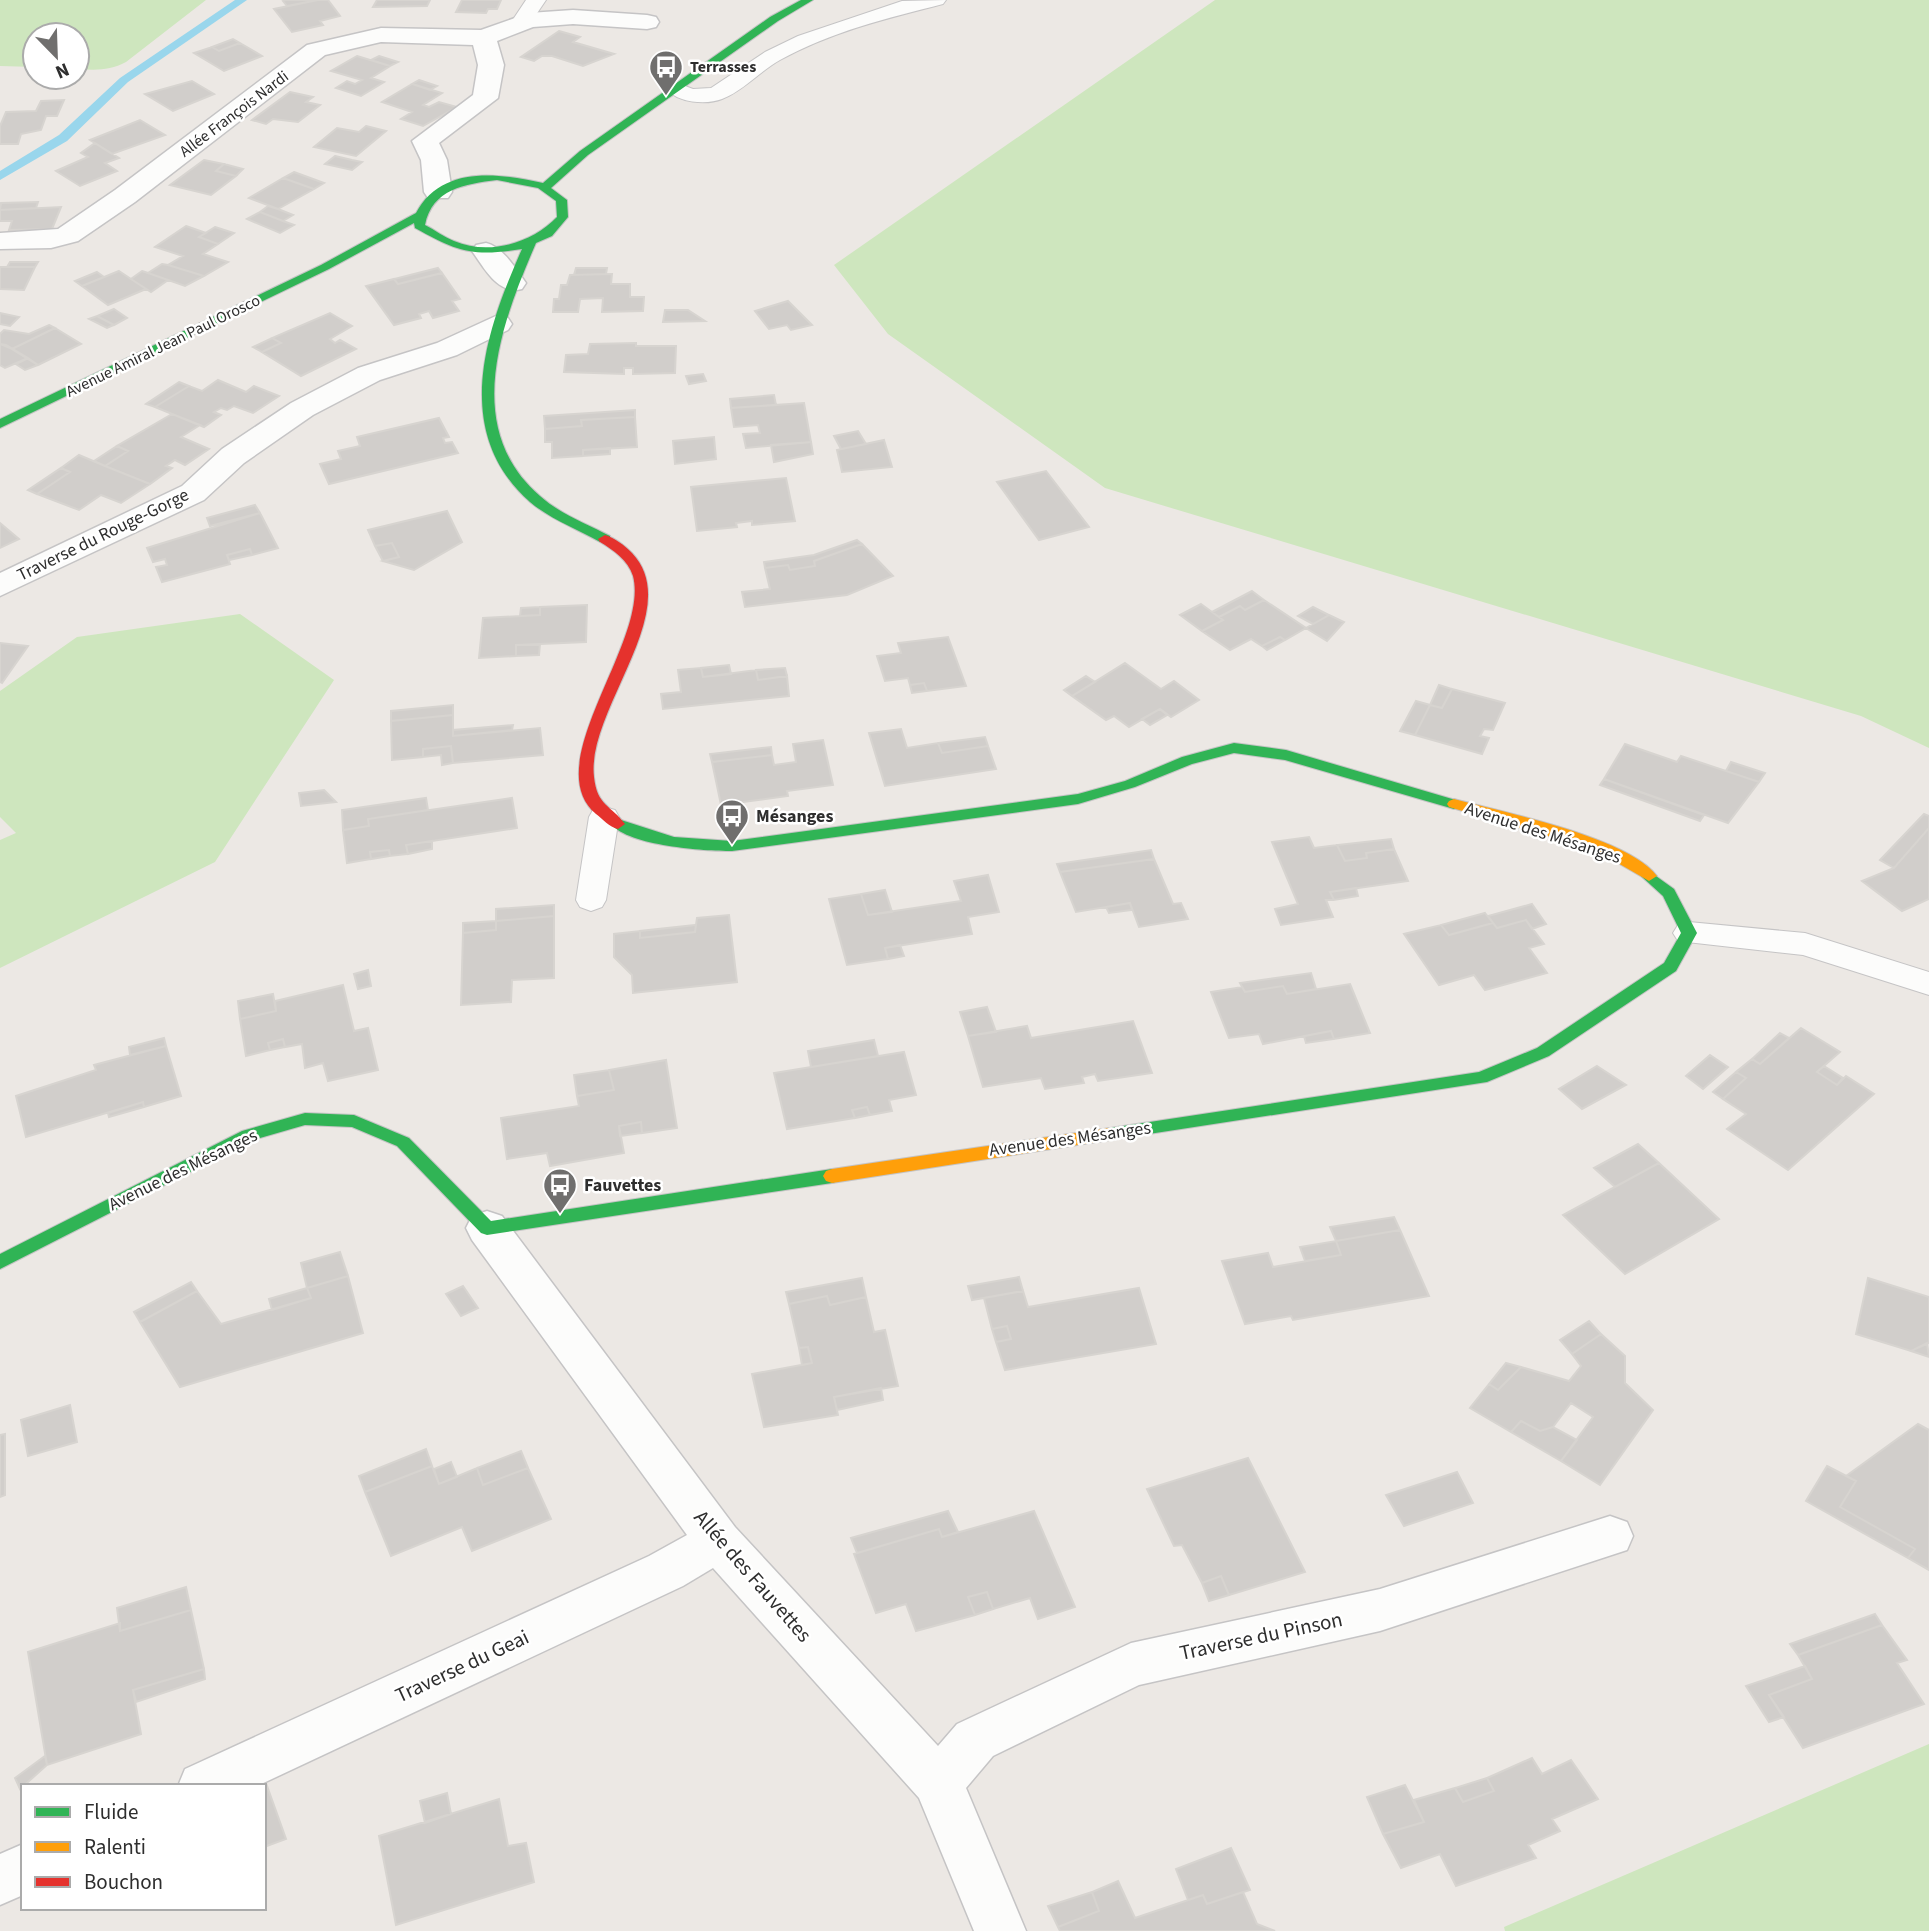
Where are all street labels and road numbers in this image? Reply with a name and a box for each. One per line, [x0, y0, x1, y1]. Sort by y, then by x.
street label: Allée François Nardi [175, 66, 293, 162]
street label: Avenue Amiral Jean Paul Orosco [62, 289, 264, 403]
street label: Traverse du Rouge-Gorge [13, 482, 193, 588]
street label: Avenue des Mésanges [1462, 796, 1624, 870]
street label: Avenue des Mésanges [988, 1115, 1152, 1163]
street label: Avenue des Mésanges [104, 1123, 262, 1217]
street label: Allée des Fauvettes [687, 1503, 819, 1649]
street label: Traverse du Pinson [1177, 1604, 1345, 1668]
street label: Traverse du Geai [390, 1622, 534, 1710]

